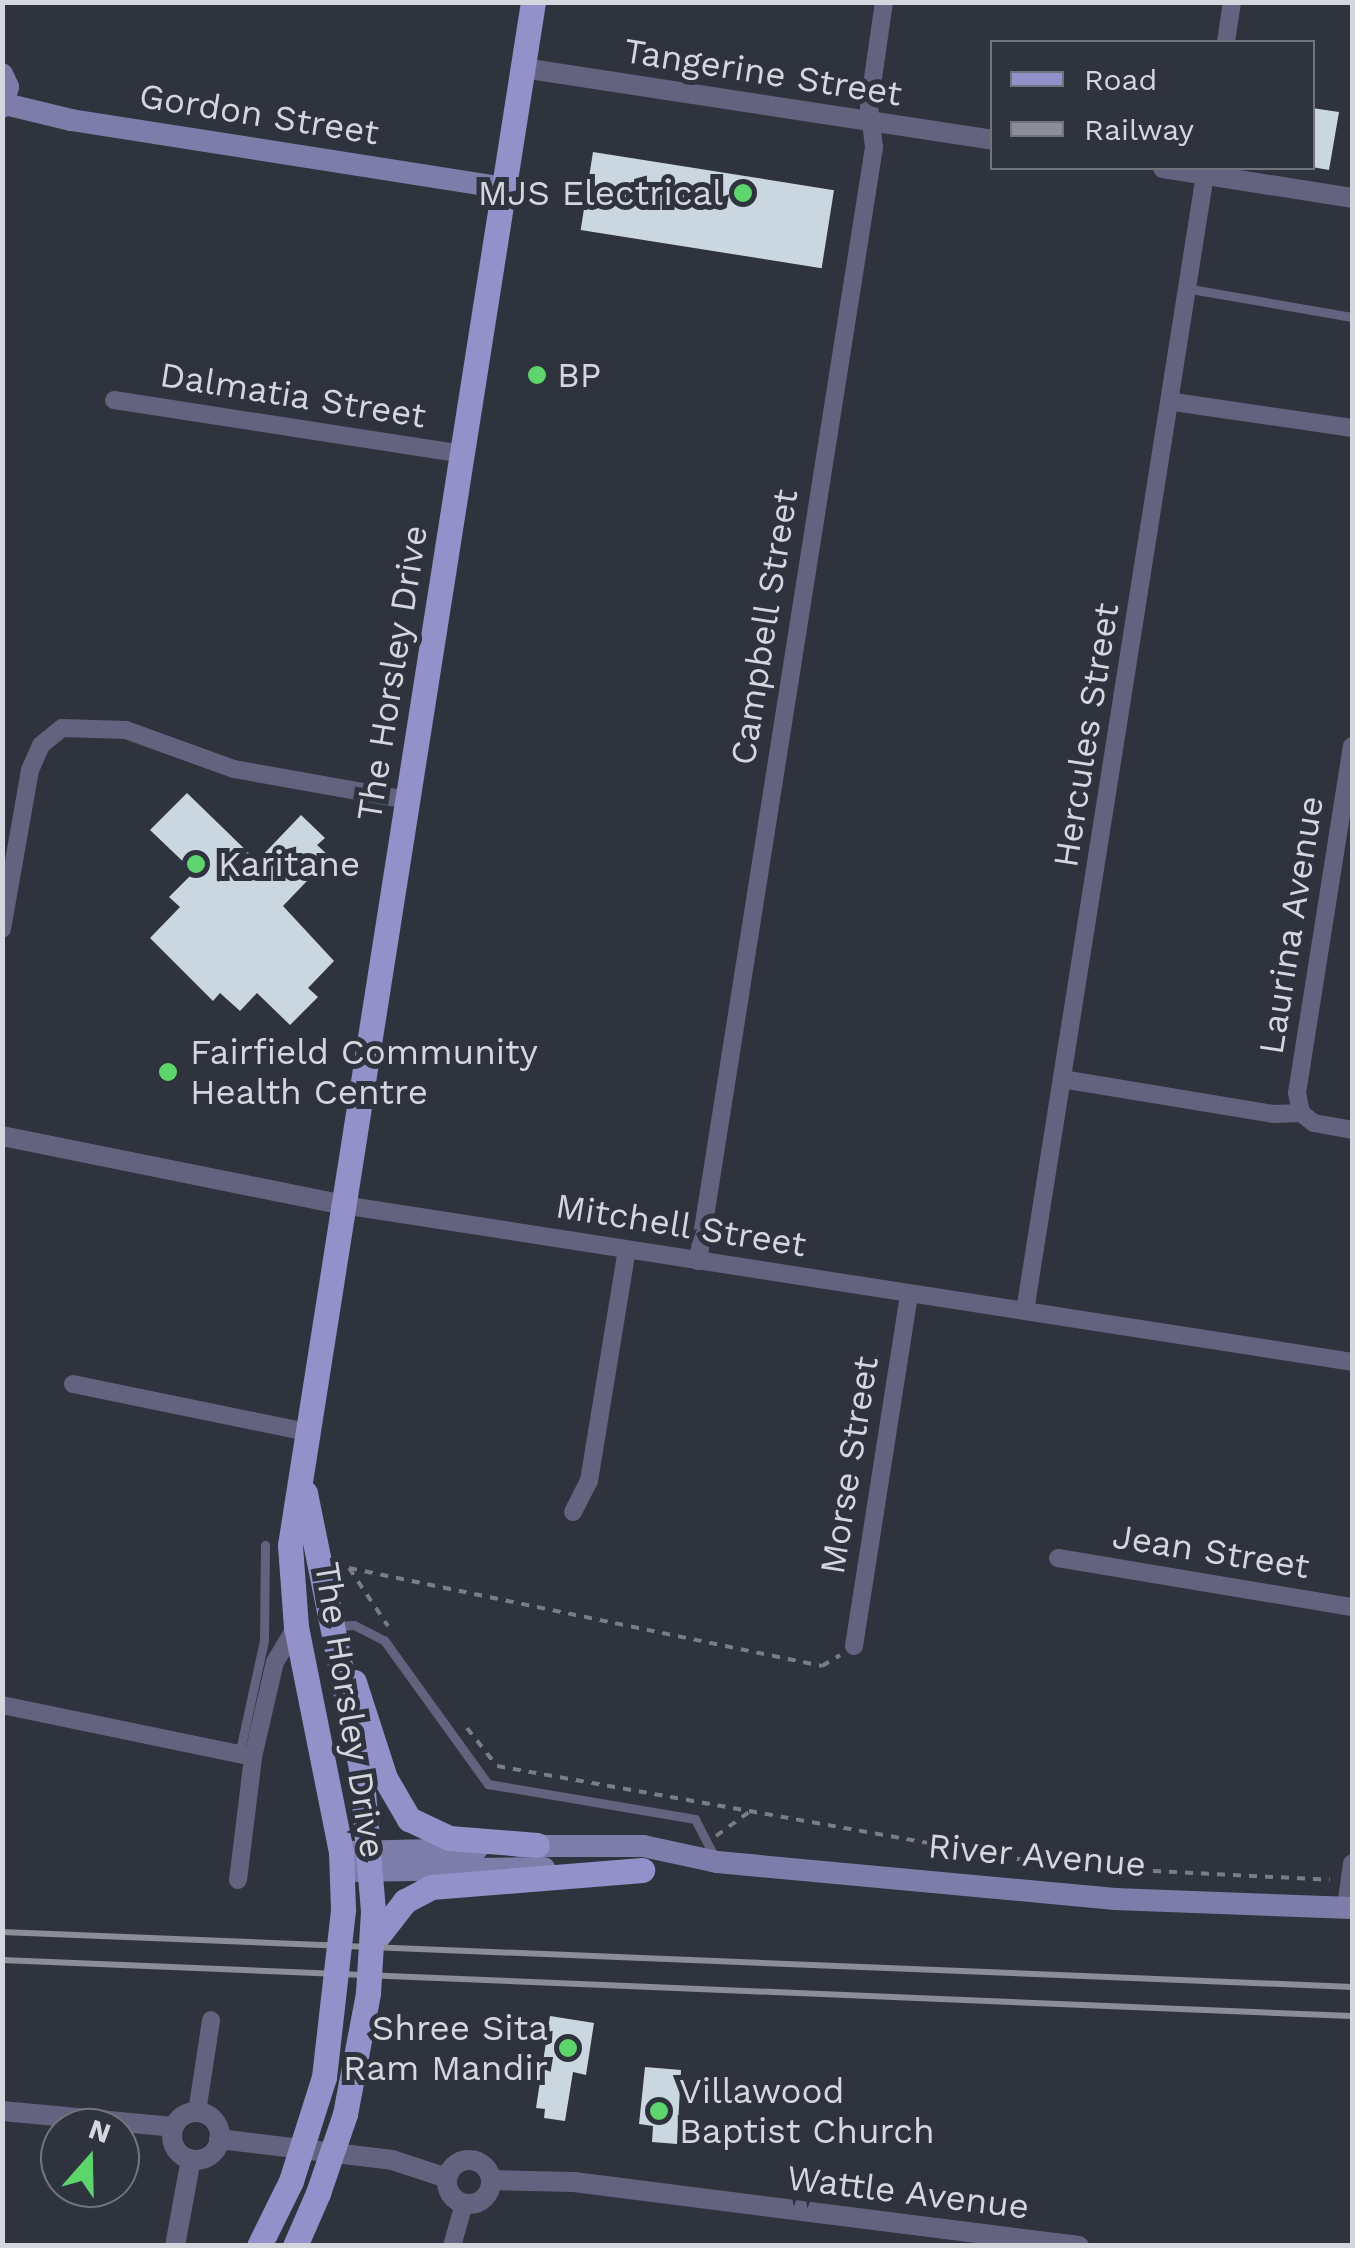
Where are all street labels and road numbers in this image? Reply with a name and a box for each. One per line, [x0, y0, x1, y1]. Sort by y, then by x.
street label: Tangerine Street [621, 29, 905, 115]
street label: Gordon Street [136, 74, 382, 154]
street label: Dalmatia Street [157, 353, 429, 437]
street label: Campbell Street [721, 485, 807, 769]
street label: The Horsley Drive [348, 522, 436, 824]
street label: Hercules Street [1044, 600, 1128, 870]
street label: Laurina Avenue [1250, 792, 1332, 1058]
street label: Mitchell Street [552, 1184, 810, 1266]
street label: Morse Street [811, 1353, 887, 1577]
street label: Jean Street [1110, 1515, 1312, 1587]
street label: The Horsley Drive [306, 1559, 394, 1861]
street label: River Avenue [925, 1824, 1149, 1886]
street label: Wattle Avenue [784, 2156, 1032, 2228]

